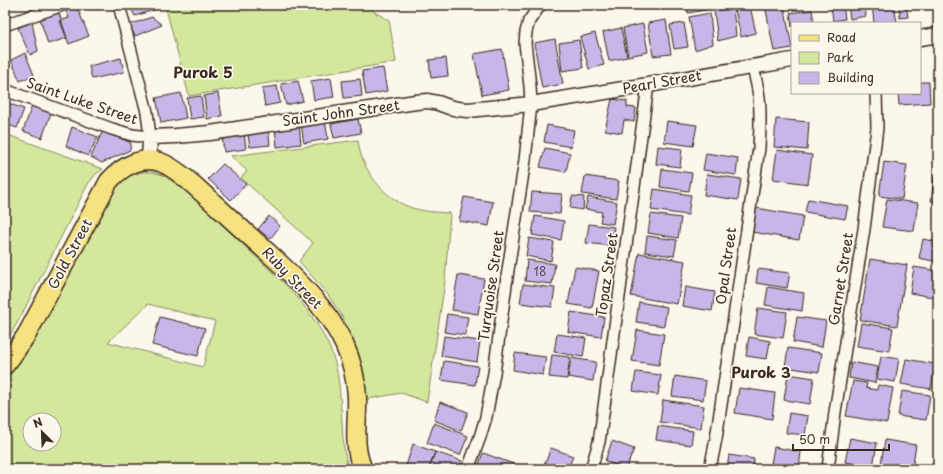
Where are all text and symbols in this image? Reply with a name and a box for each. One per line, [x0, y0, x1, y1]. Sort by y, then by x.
legend [791, 22, 921, 94]
text: Road [827, 28, 856, 46]
text: Park [827, 48, 854, 66]
district label: Purok 5 [173, 60, 233, 83]
street label: Pearl Street [621, 64, 703, 99]
text: Building [827, 68, 874, 86]
street label: Saint Luke Street [24, 72, 141, 129]
street label: Saint John Street [281, 94, 401, 131]
street label: Gold Street [42, 214, 97, 293]
street label: Opal Street [710, 226, 741, 306]
street label: Turquoise Street [472, 229, 509, 343]
street label: Topaz Street [590, 231, 623, 318]
street label: Garnet Street [823, 231, 858, 327]
street label: Ruby Street [257, 242, 328, 314]
house number: 18 [534, 262, 546, 280]
district label: Purok 3 [731, 360, 791, 383]
north arrow [22, 412, 62, 452]
text: N [30, 413, 45, 432]
scale bar [793, 426, 889, 452]
text: 50 m [799, 430, 830, 448]

